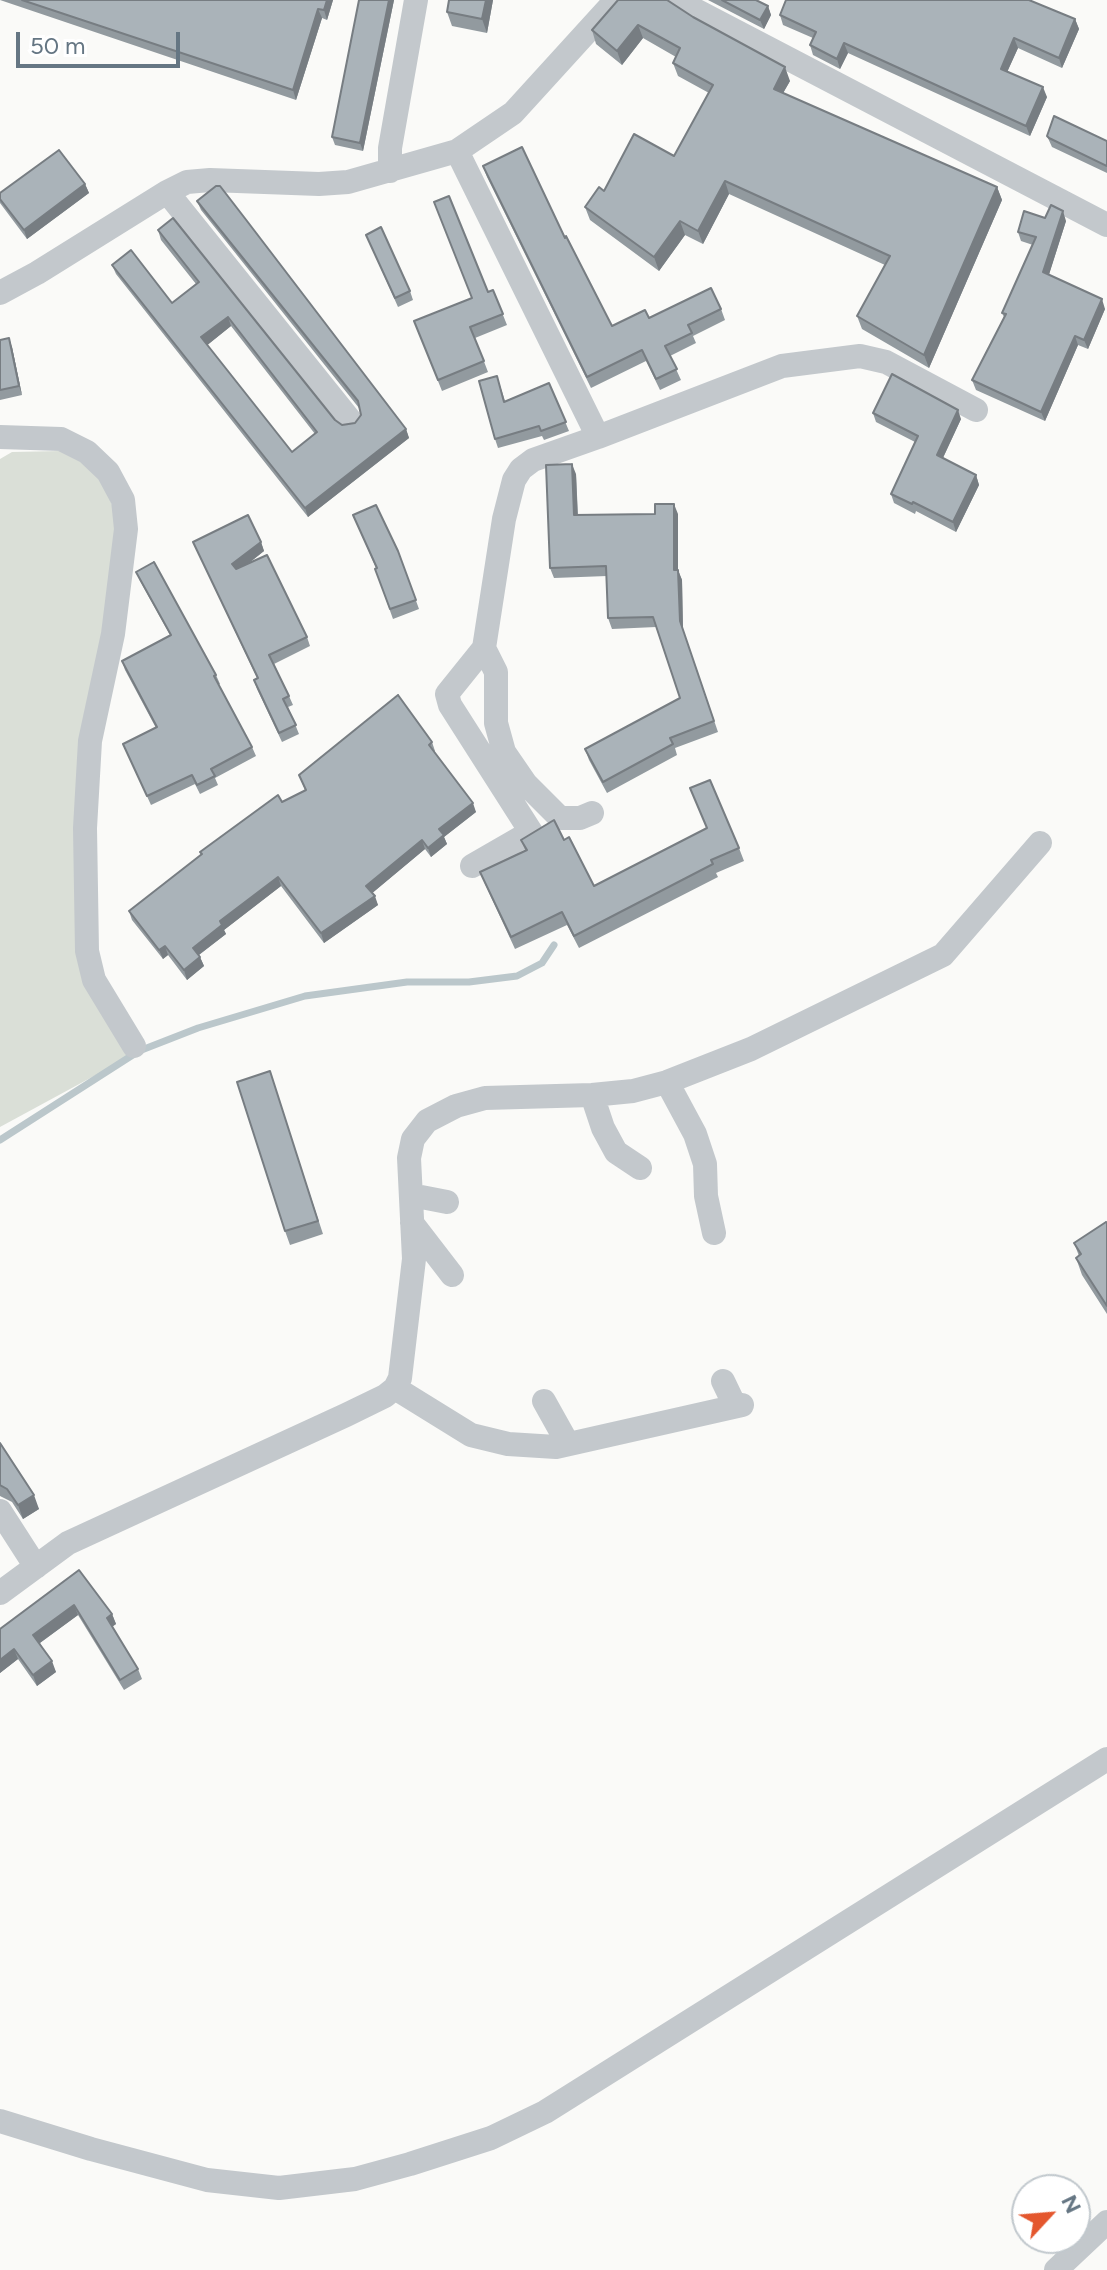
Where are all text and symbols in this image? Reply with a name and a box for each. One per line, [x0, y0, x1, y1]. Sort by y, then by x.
scale bar [20, 16, 184, 66]
text: 50 m [30, 31, 86, 60]
north arrow [1011, 2174, 1091, 2254]
text: N [1055, 2191, 1087, 2218]

